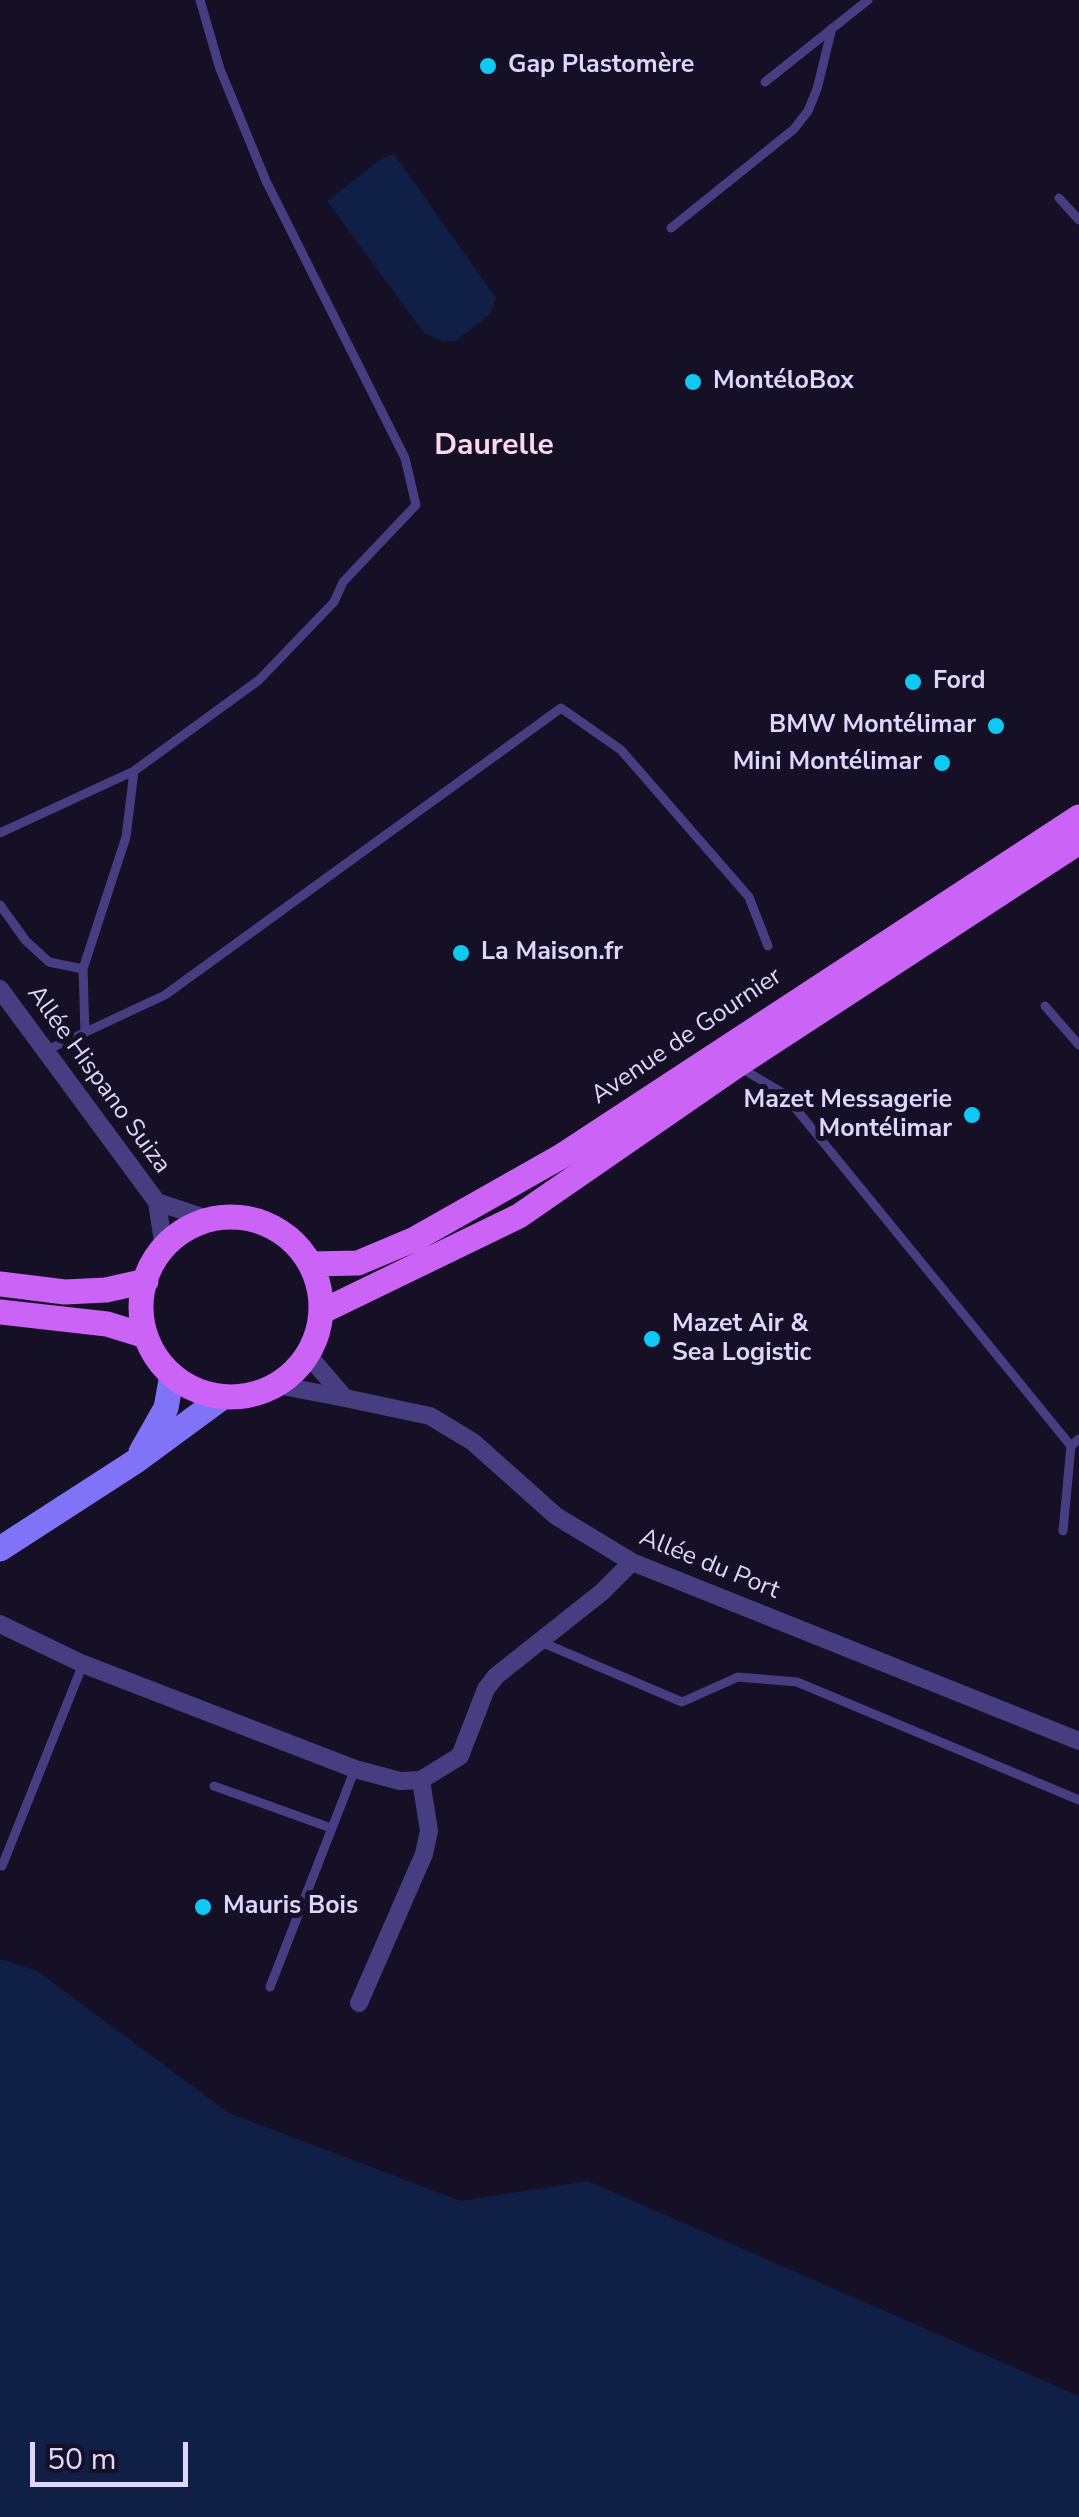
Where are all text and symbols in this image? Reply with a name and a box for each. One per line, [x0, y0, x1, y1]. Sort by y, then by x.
place label: Gap Plastomère [508, 51, 694, 81]
marker: Gap Plastomère [477, 55, 499, 77]
place label: MontéloBox [713, 367, 854, 397]
marker: MontéloBox [682, 371, 704, 393]
district label: Daurelle [434, 429, 554, 465]
place label: Ford [933, 667, 986, 697]
marker: Ford [902, 671, 924, 693]
place label: BMW Montélimar [769, 711, 976, 741]
marker: BMW Montélimar [985, 715, 1007, 737]
place label: Mini Montélimar [733, 748, 922, 778]
marker: Mini Montélimar [931, 752, 953, 774]
place label: La Maison.fr [481, 938, 623, 968]
marker: La Maison.fr [450, 942, 472, 964]
street label: Avenue de Gournier [586, 962, 788, 1112]
street label: Allée Hispano Suiza [20, 980, 176, 1180]
place label: Mazet Messagerie Montélimar [743, 1086, 952, 1145]
marker: Mazet Messagerie Montélimar [961, 1104, 983, 1126]
place label: Mazet Air & Sea Logistic [672, 1310, 811, 1369]
marker: Mazet Air & Sea Logistic [641, 1328, 663, 1350]
street label: Allée du Port [635, 1523, 783, 1607]
place label: Mauris Bois [223, 1892, 358, 1922]
marker: Mauris Bois [192, 1896, 214, 1918]
scale bar [35, 2422, 192, 2484]
text: 50 m [47, 2439, 116, 2480]

